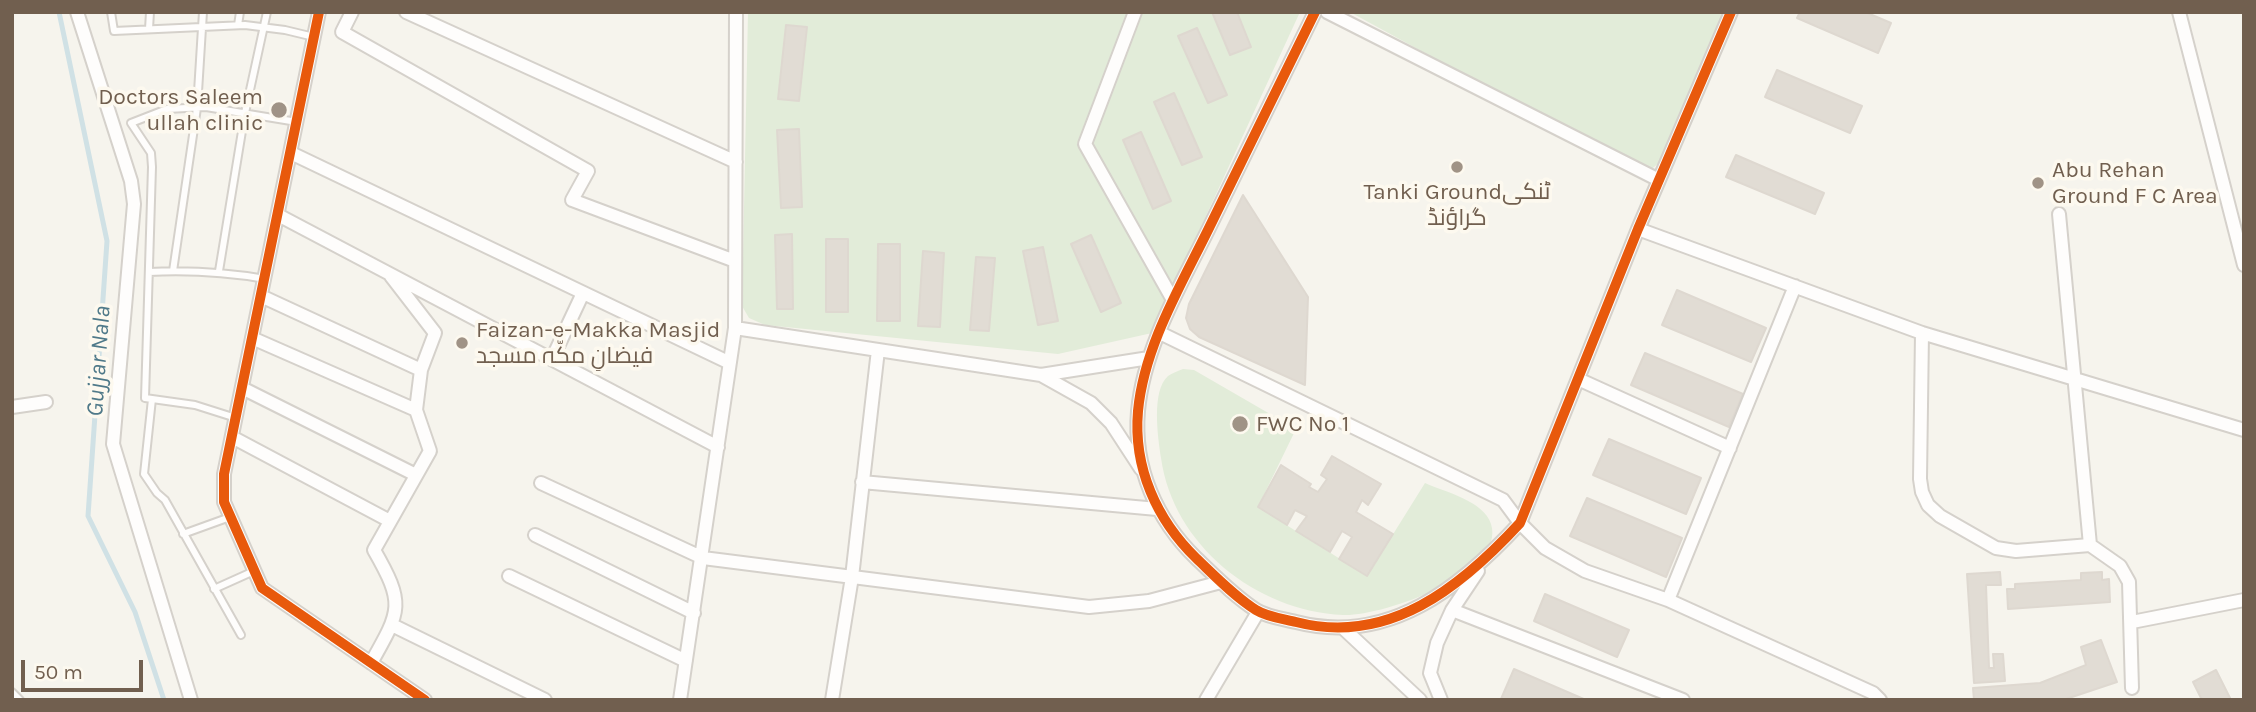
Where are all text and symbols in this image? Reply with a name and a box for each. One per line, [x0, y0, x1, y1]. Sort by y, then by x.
place label: Doctors Saleem ullah clinic [98, 83, 263, 137]
marker: Doctors Saleem ullah clinic [269, 100, 289, 120]
place label: Abu Rehan Ground F C Area [2052, 156, 2218, 210]
marker: Tanki Groundٹنکی گراؤنڈ [1449, 159, 1465, 175]
marker: Abu Rehan Ground F C Area [2030, 175, 2046, 191]
place label: Tanki Groundٹنکی گراؤنڈ [1364, 178, 1550, 232]
water label: Gujjar Nala [81, 305, 117, 417]
place label: Faizan-e-Makka Masjid فیضانِ مکّہ مسجد [476, 316, 720, 370]
marker: Faizan-e-Makka Masjid فیضانِ مکّہ مسجد [454, 335, 470, 351]
place label: FWC No 1 [1256, 410, 1349, 438]
marker: FWC No 1 [1230, 414, 1250, 434]
scale bar [24, 646, 147, 690]
text: 50 m [34, 660, 83, 684]

